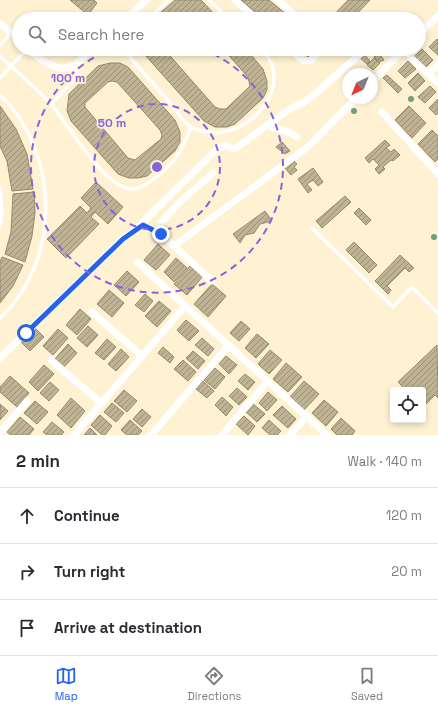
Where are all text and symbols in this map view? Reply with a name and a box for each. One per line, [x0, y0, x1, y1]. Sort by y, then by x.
search box [12, 12, 426, 56]
icon: search [26, 23, 48, 45]
text: Search here [58, 25, 144, 44]
north arrow [342, 68, 378, 104]
text: 100 m [51, 70, 85, 86]
text: 50 m [98, 115, 126, 131]
centre of rings [150, 160, 164, 174]
route end [152, 225, 170, 243]
route start [17, 324, 35, 342]
map controls [390, 387, 426, 423]
button: locate [390, 387, 426, 423]
text: 2 min [16, 450, 60, 472]
text: Walk · 140 m [348, 453, 422, 470]
icon: ahead [16, 505, 38, 527]
text: Continue [54, 506, 120, 525]
text: 120 m [386, 507, 422, 524]
icon: right [16, 561, 38, 583]
text: Turn right [54, 562, 125, 581]
text: 20 m [391, 563, 422, 580]
icon: arrive [16, 617, 38, 639]
text: Arrive at destination [54, 618, 202, 637]
tab: Map [55, 665, 78, 703]
tab: Directions [187, 665, 241, 703]
tab: Saved [351, 665, 383, 703]

